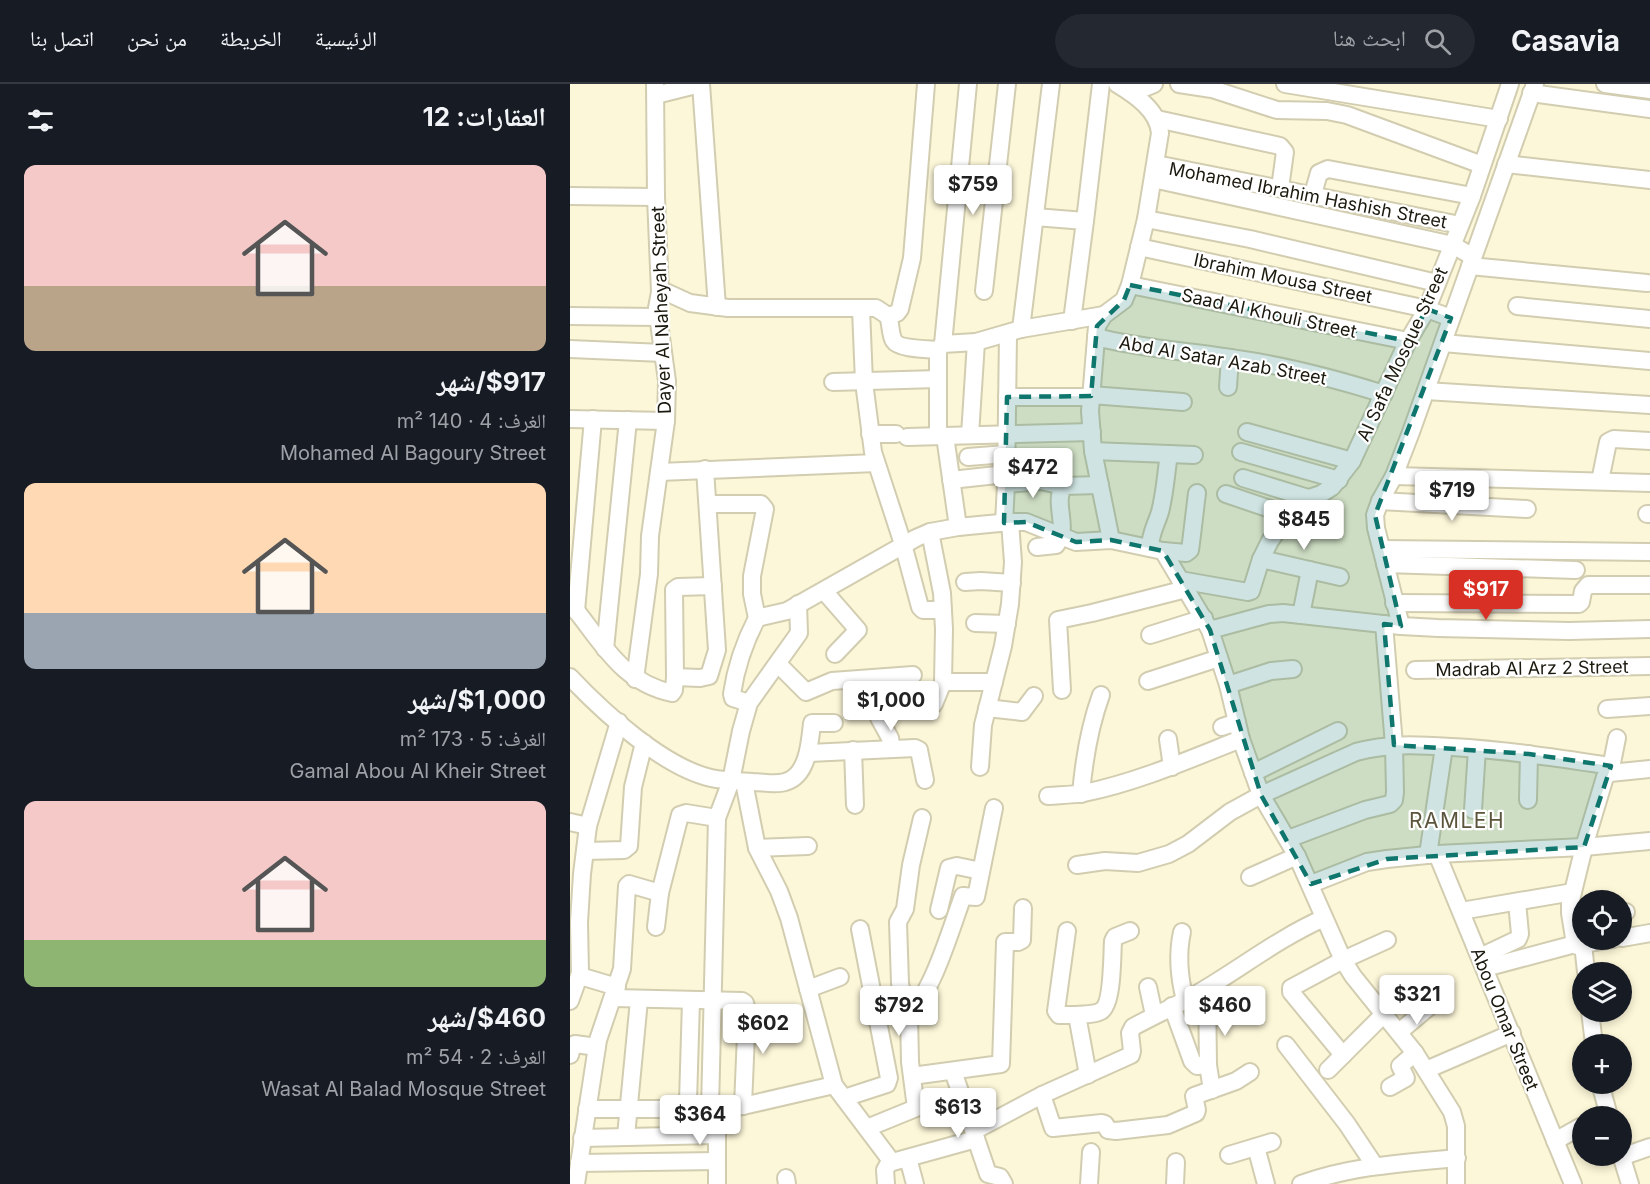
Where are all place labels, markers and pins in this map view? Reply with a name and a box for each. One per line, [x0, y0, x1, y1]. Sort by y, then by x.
pin: $759 [937, 165, 1009, 216]
pin: $472 [997, 448, 1069, 499]
pin: $719 [1416, 471, 1488, 522]
pin: $845 [1268, 500, 1340, 551]
pin: $917 [1450, 570, 1522, 621]
pin: $1,000 [842, 681, 940, 732]
pin: $321 [1381, 975, 1453, 1026]
pin: $792 [863, 986, 935, 1037]
pin: $460 [1189, 986, 1261, 1037]
pin: $602 [727, 1004, 799, 1055]
pin: $613 [922, 1088, 994, 1139]
pin: $364 [664, 1095, 736, 1146]

